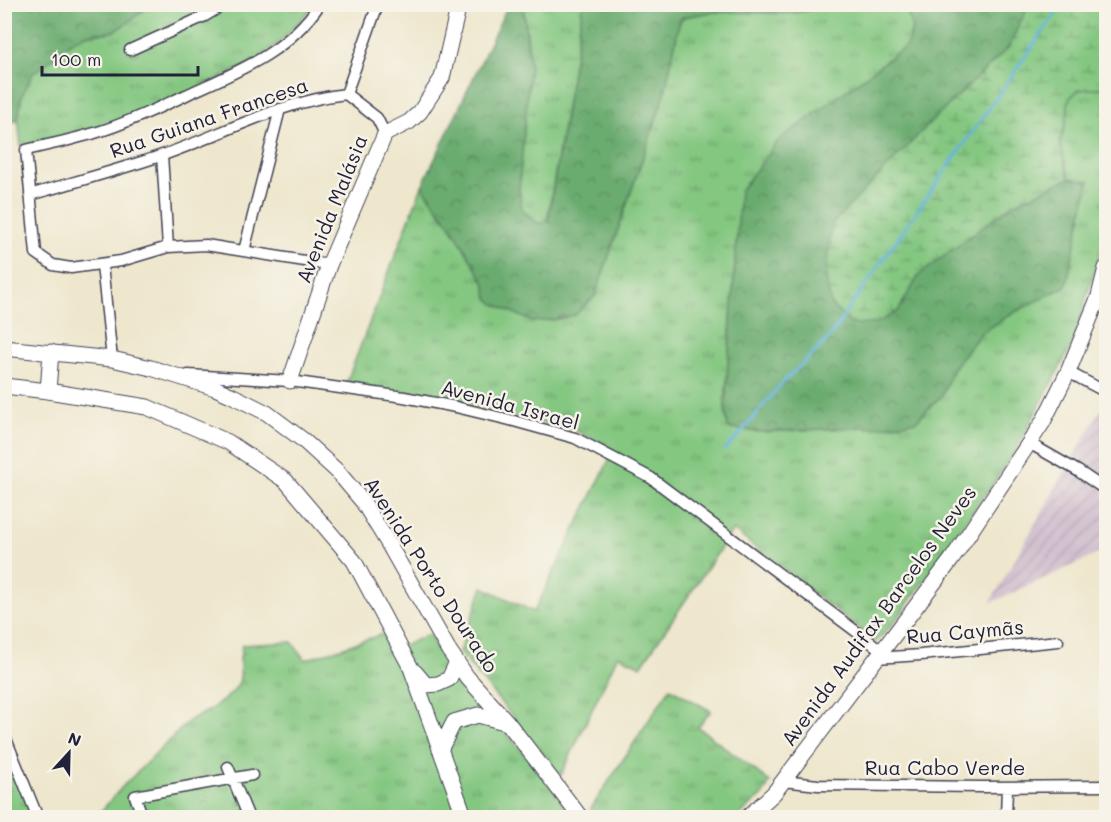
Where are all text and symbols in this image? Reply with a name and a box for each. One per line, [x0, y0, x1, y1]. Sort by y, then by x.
scale bar [42, 39, 198, 77]
text: 100 m [51, 47, 101, 71]
street label: Rua Guiana Francesa [106, 71, 311, 163]
street label: Avenida Malásia [289, 131, 373, 287]
street label: Avenida Israel [438, 373, 582, 435]
street label: Avenida Porto Dourado [359, 472, 505, 677]
street label: Avenida Audifax Barcelos Neves [775, 480, 982, 751]
street label: Rua Caymãs [905, 613, 1025, 649]
north arrow [39, 723, 99, 783]
text: N [65, 727, 84, 751]
street label: Rua Cabo Verde [865, 754, 1025, 780]

